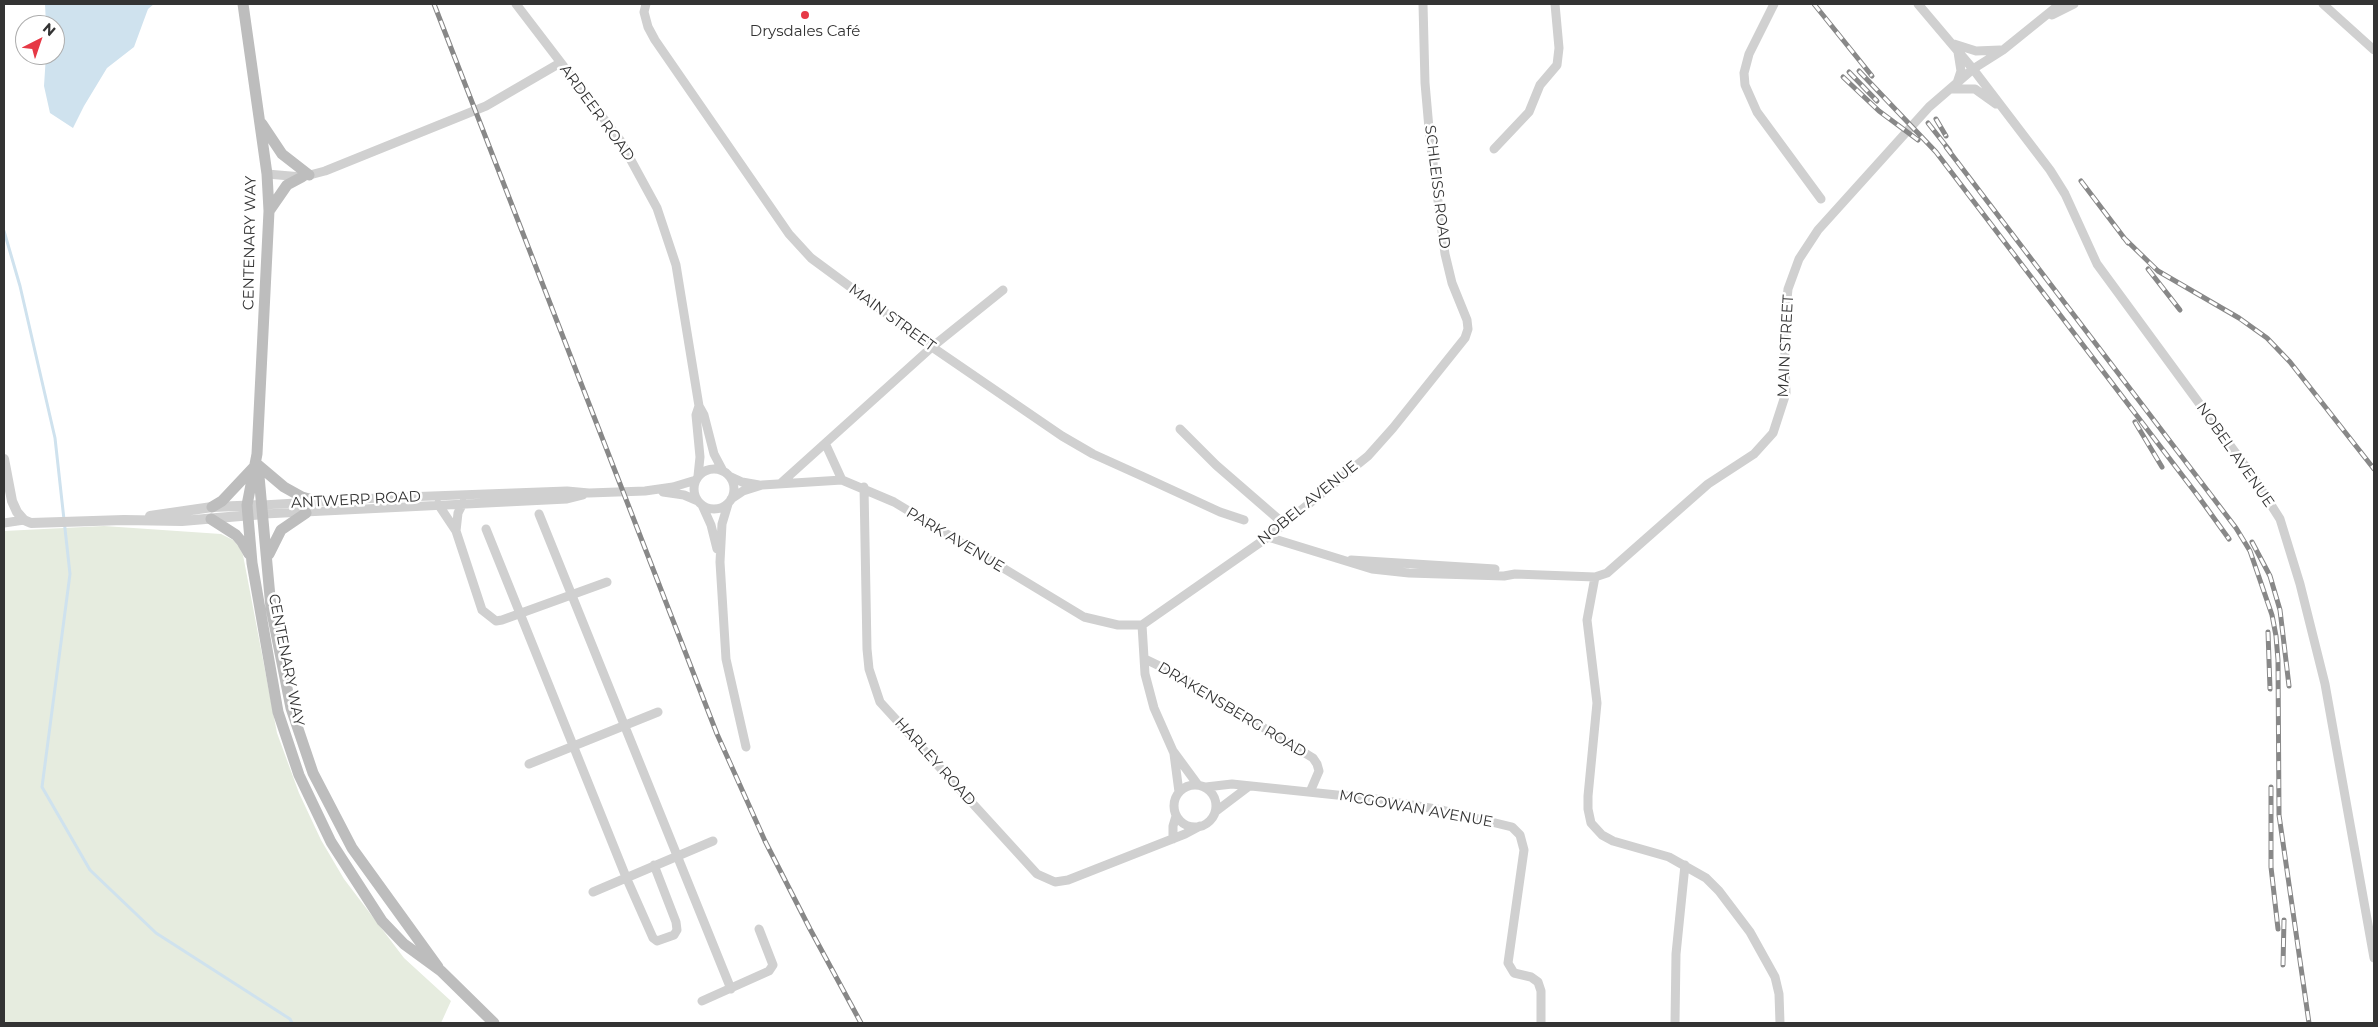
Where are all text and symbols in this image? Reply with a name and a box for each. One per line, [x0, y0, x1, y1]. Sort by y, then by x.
marker: Drysdales Café [799, 9, 811, 21]
north arrow [15, 15, 65, 65]
text: N [39, 19, 59, 40]
place label: Drysdales Café [750, 23, 860, 41]
street label: ARDEER ROAD [556, 61, 638, 165]
street label: SCHLEISS ROAD [1420, 124, 1454, 250]
street label: CENTENARY WAY [240, 176, 260, 310]
street label: MAIN STREET [845, 280, 939, 356]
street label: MAIN STREET [1774, 294, 1798, 398]
street label: NOBEL AVENUE [2192, 399, 2278, 511]
street label: NOBEL AVENUE [1254, 457, 1362, 549]
street label: ANTWERP ROAD [291, 488, 421, 512]
street label: PARK AVENUE [903, 504, 1007, 576]
street label: CENTENARY WAY [264, 592, 308, 728]
street label: DRAKENSBERG ROAD [1154, 658, 1310, 762]
street label: HARLEY ROAD [891, 714, 979, 810]
street label: MCGOWAN AVENUE [1338, 787, 1494, 831]

